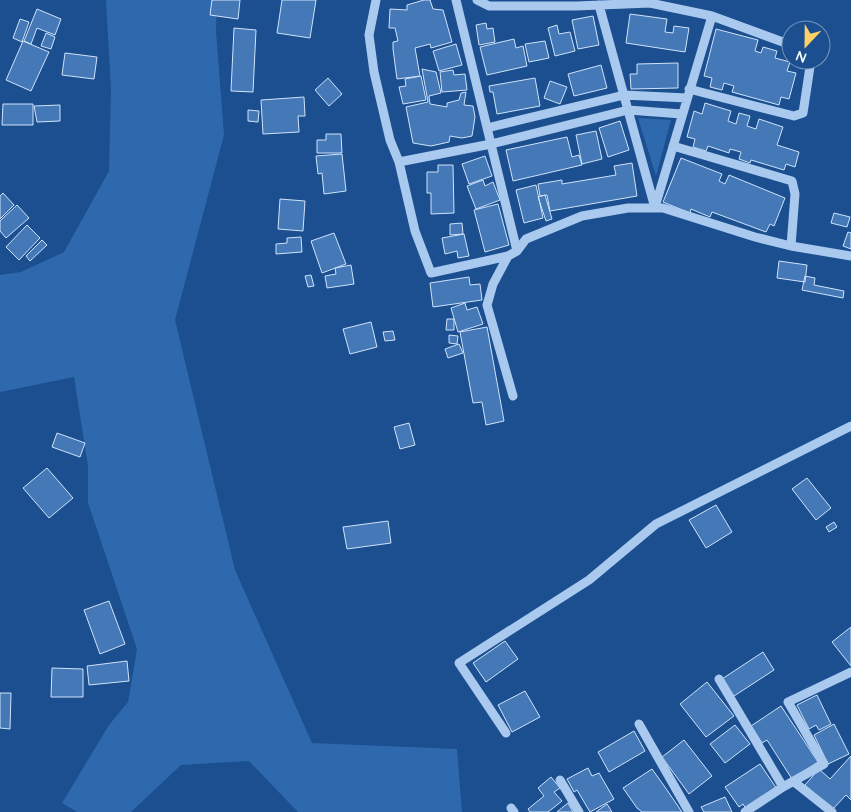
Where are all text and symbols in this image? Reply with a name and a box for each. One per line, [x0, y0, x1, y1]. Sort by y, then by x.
north arrow [781, 20, 831, 70]
text: N [793, 47, 809, 67]

